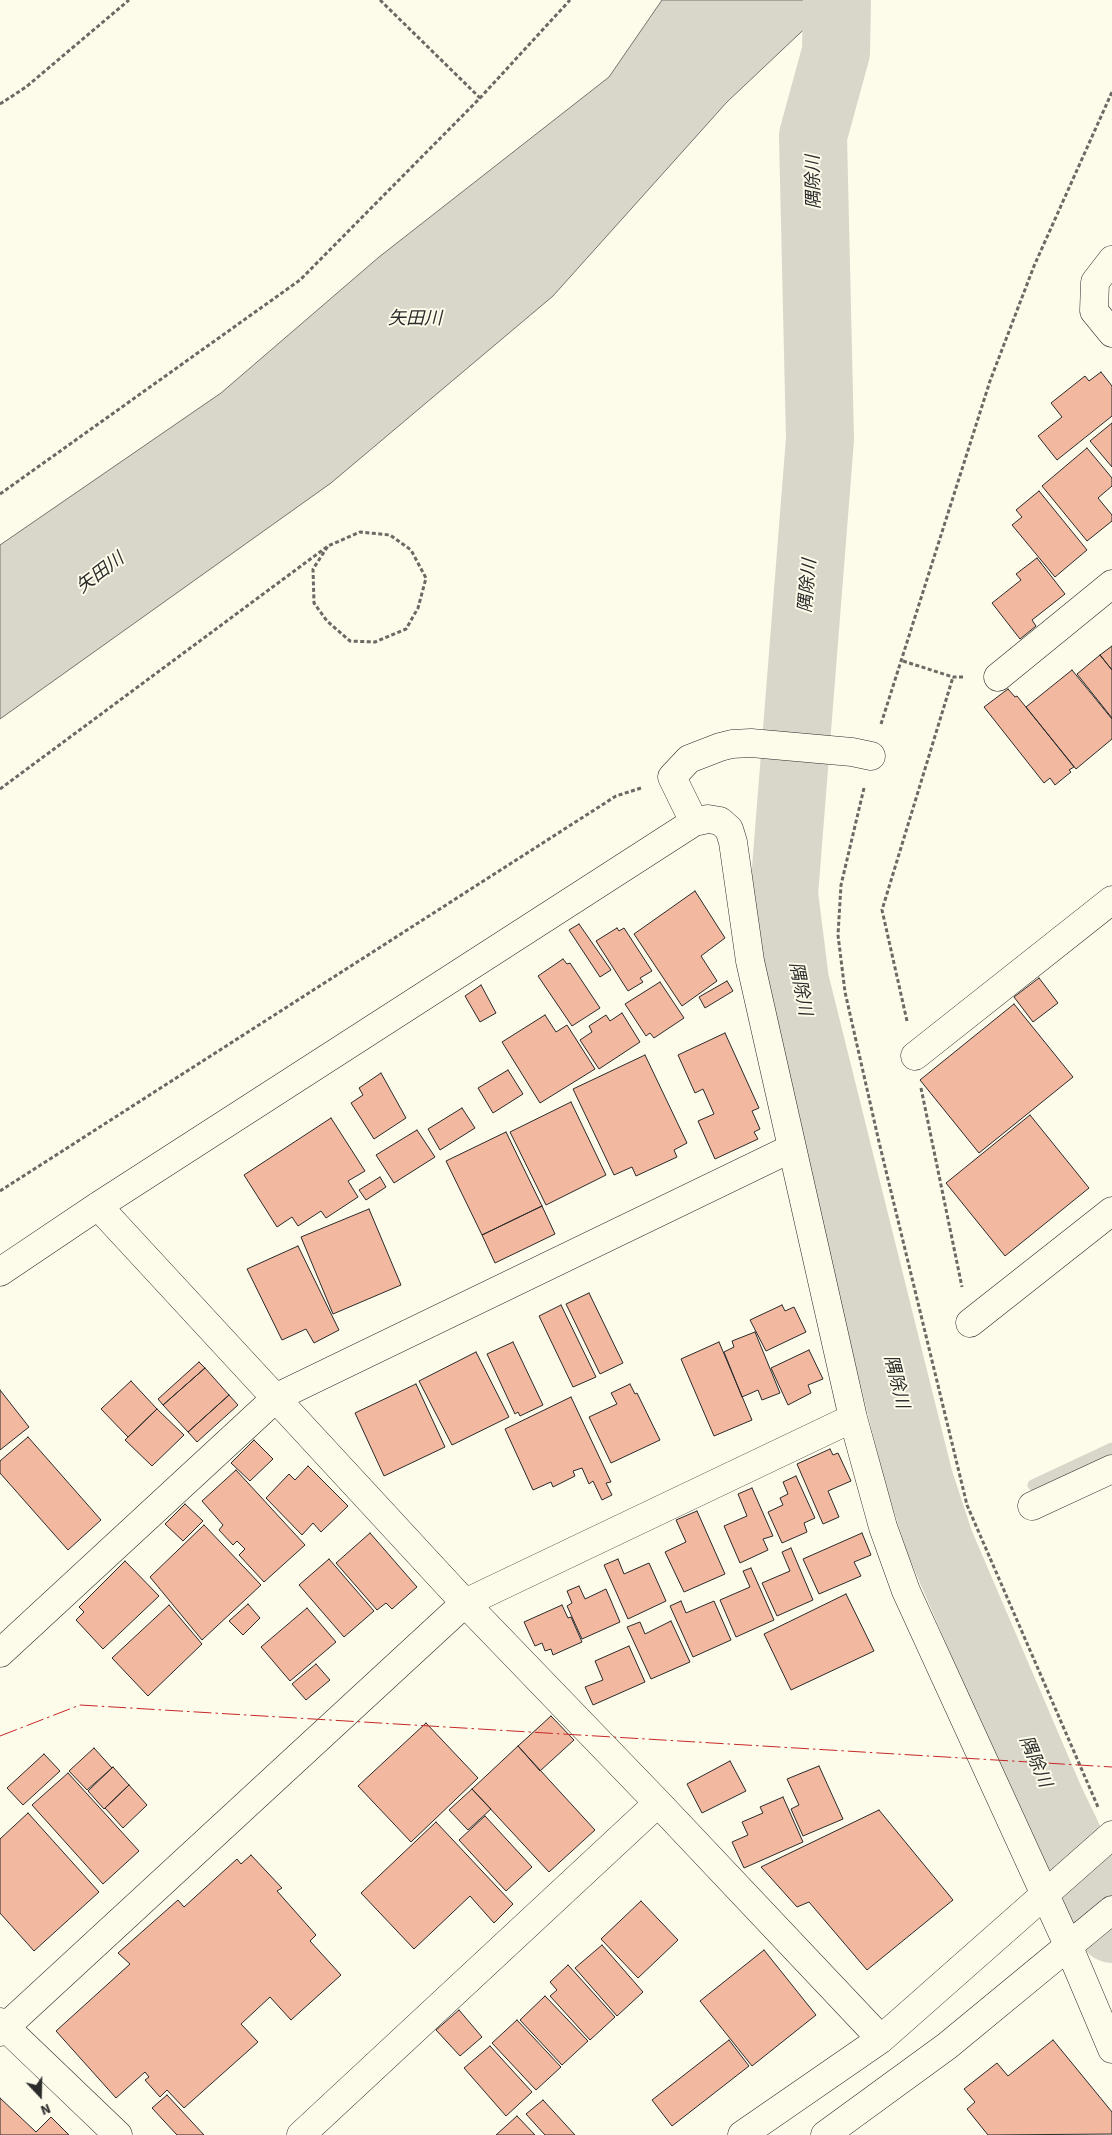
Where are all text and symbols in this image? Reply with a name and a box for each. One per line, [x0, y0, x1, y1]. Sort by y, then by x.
water label: 隅除川 [804, 155, 826, 209]
water label: 矢田川 [388, 309, 442, 331]
water label: 矢田川 [73, 549, 129, 599]
water label: 隅除川 [796, 558, 822, 614]
water label: 隅除川 [783, 960, 815, 1018]
water label: 隅除川 [878, 1353, 912, 1411]
water label: 隅除川 [1014, 1733, 1054, 1791]
north arrow [15, 2070, 65, 2120]
text: N [37, 2098, 53, 2120]

